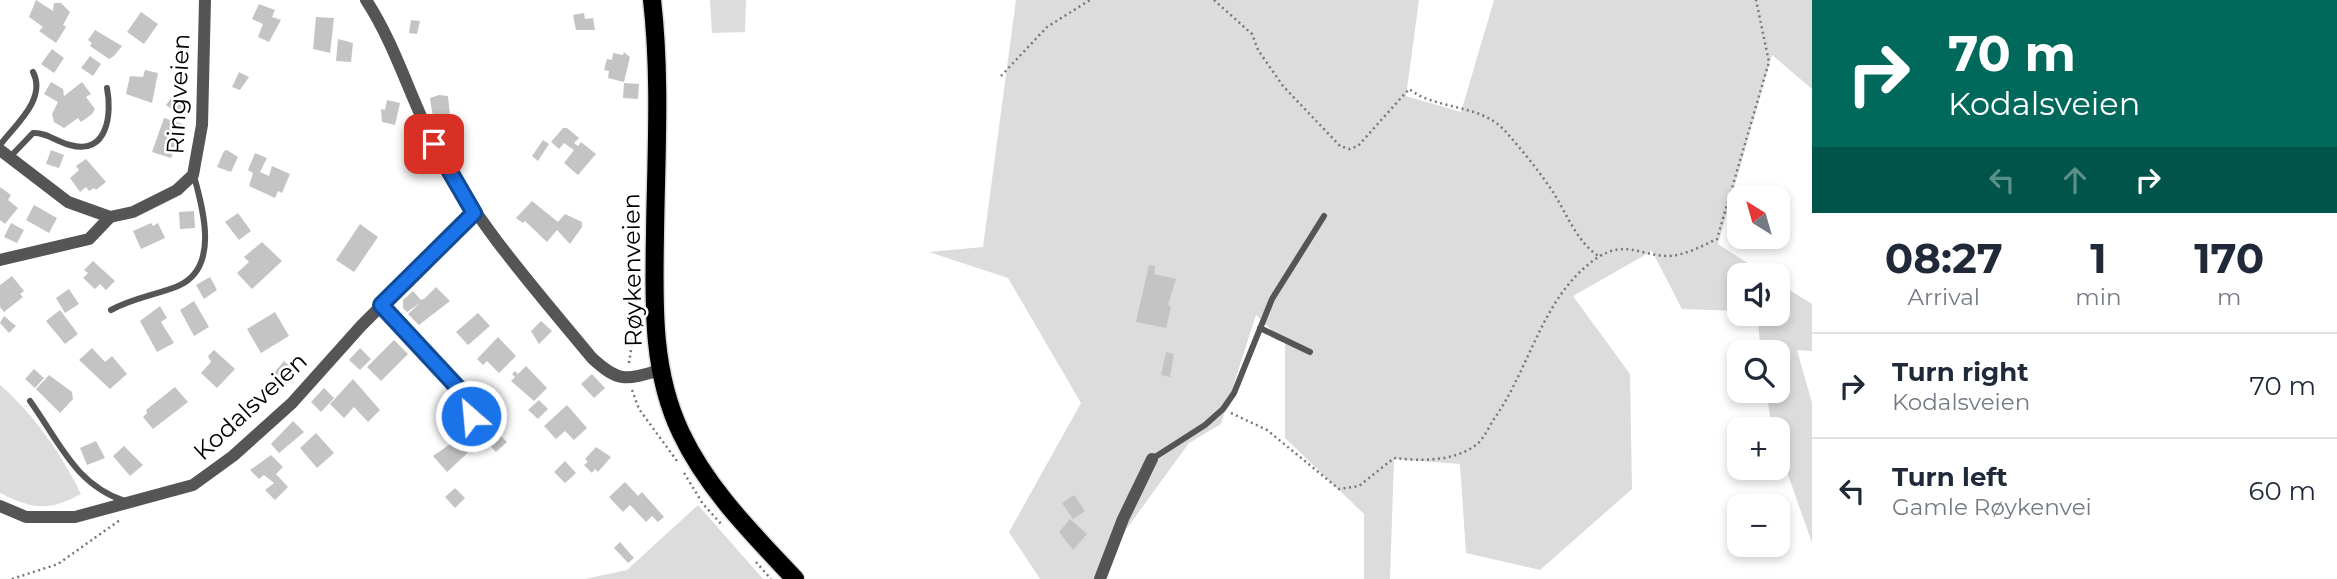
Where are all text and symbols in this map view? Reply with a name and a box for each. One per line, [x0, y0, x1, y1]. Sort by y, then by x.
text: 70 m [1948, 24, 2076, 83]
icon: right [1833, 28, 1924, 119]
street label: Ringveien [160, 33, 196, 155]
text: Kodalsveien [1948, 84, 2140, 123]
pin [404, 114, 464, 174]
icon: arrive [415, 125, 453, 163]
icon: left [1983, 161, 2021, 199]
icon: ahead [2056, 161, 2094, 199]
icon: right [2129, 161, 2167, 199]
north arrow [1727, 186, 1790, 248]
map controls [1727, 186, 1790, 557]
street label: Røykenveien [616, 193, 648, 347]
text: 08:27 [1885, 232, 2003, 284]
text: 1 [2090, 232, 2107, 284]
text: 170 [2194, 232, 2264, 284]
button: sound [1727, 263, 1790, 326]
text: Arrival [1907, 283, 1980, 311]
text: min [2075, 283, 2121, 311]
text: m [2217, 283, 2241, 311]
button: search [1727, 340, 1790, 403]
street label: Kodalsveien [187, 346, 313, 466]
text: Turn right [1892, 356, 2028, 388]
icon: right [1833, 367, 1871, 405]
text: 70 m [2250, 370, 2316, 402]
position arrow [434, 379, 508, 453]
text: Kodalsveien [1892, 388, 2030, 416]
button: + [1727, 417, 1790, 480]
text: Turn left [1892, 461, 2008, 493]
icon: left [1833, 472, 1871, 510]
text: 60 m [2249, 475, 2316, 507]
text: Gamle Røykenvei [1892, 493, 2092, 521]
button: − [1727, 494, 1790, 557]

